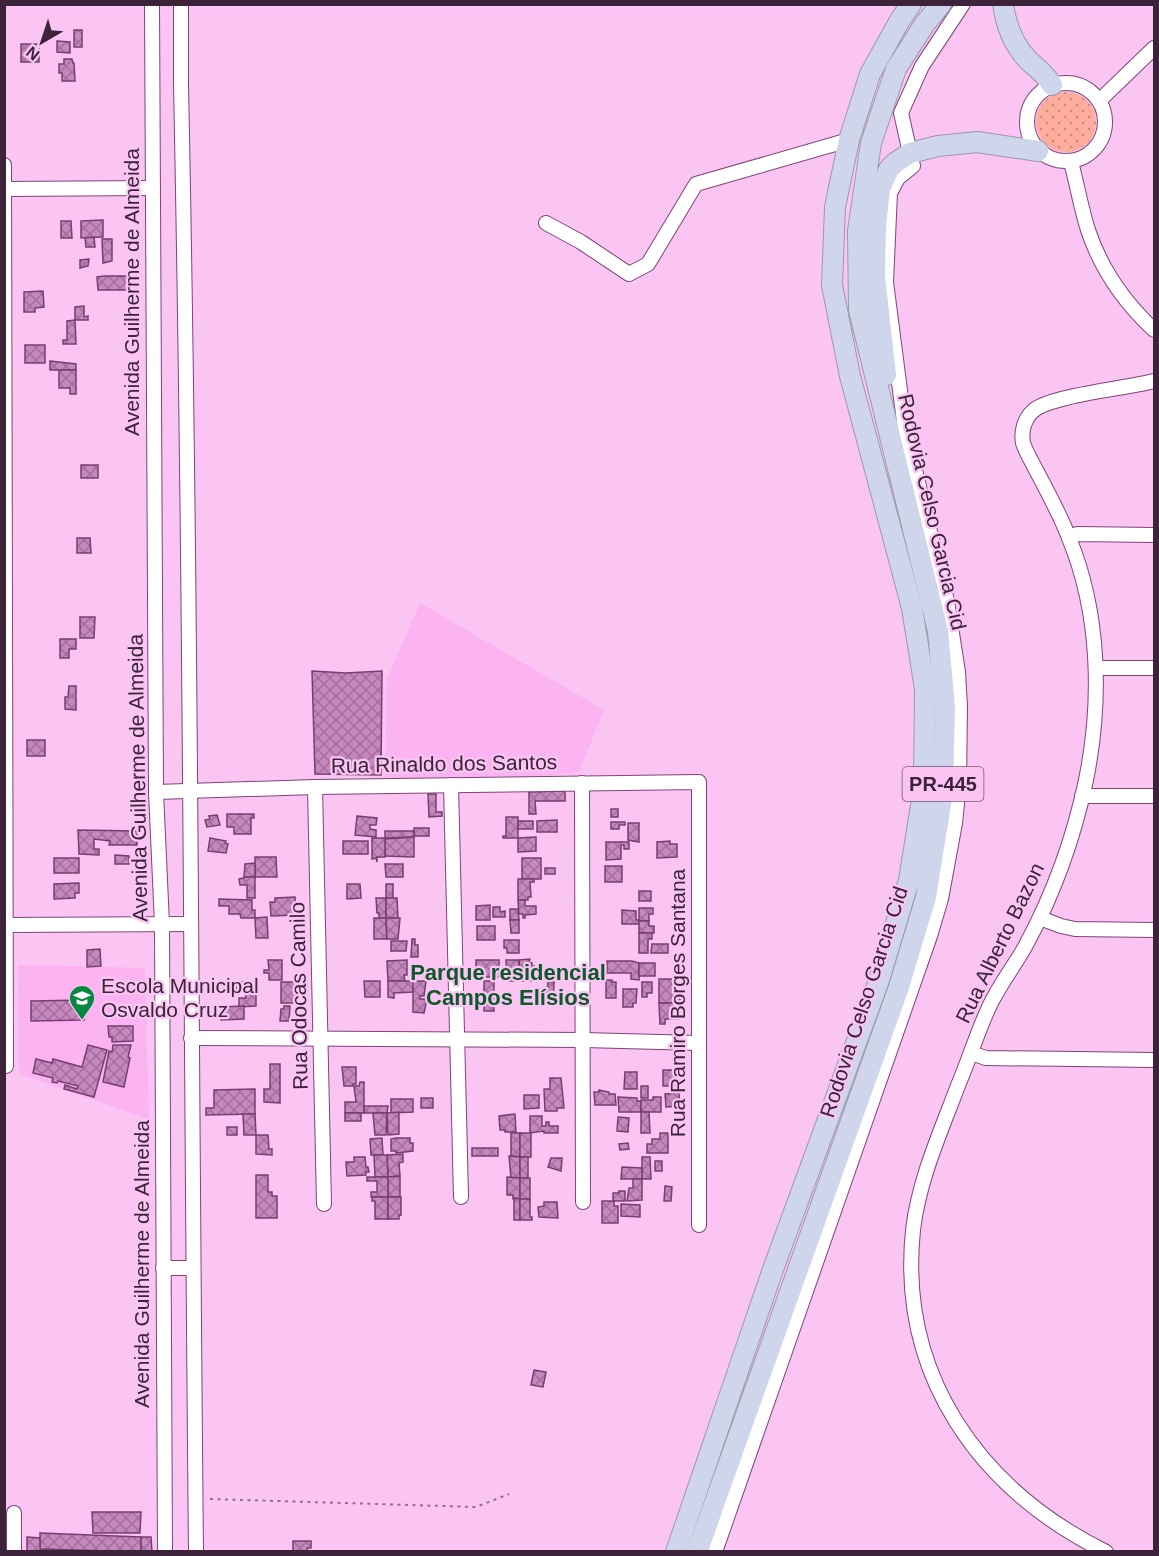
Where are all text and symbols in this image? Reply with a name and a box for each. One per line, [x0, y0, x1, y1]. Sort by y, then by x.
north arrow [12, 12, 72, 72]
text: N [23, 43, 43, 64]
street label: Avenida Guilherme de Almeida [120, 148, 143, 436]
street label: Rodovia Celso Garcia Cid [894, 392, 971, 632]
street label: Avenida Guilherme de Almeida [123, 634, 152, 922]
street label: Rua Rinaldo dos Santos [331, 750, 557, 777]
road number: PR-445 [902, 767, 984, 801]
street label: Rua Alberto Bazon [951, 859, 1048, 1027]
street label: Rua Ramiro Borges Santana [666, 868, 689, 1137]
street label: Rodovia Celso Garcia Cid [815, 883, 912, 1120]
street label: Rua Odocas Camilo [285, 902, 312, 1090]
district label: Parque residencial Campos Elísios [410, 960, 606, 1010]
place label: Escola Municipal Osvaldo Cruz [101, 974, 259, 1021]
school or university icon: Escola Municipal Osvaldo Cruz [67, 983, 97, 1021]
street label: Avenida Guilherme de Almeida [130, 1120, 153, 1408]

